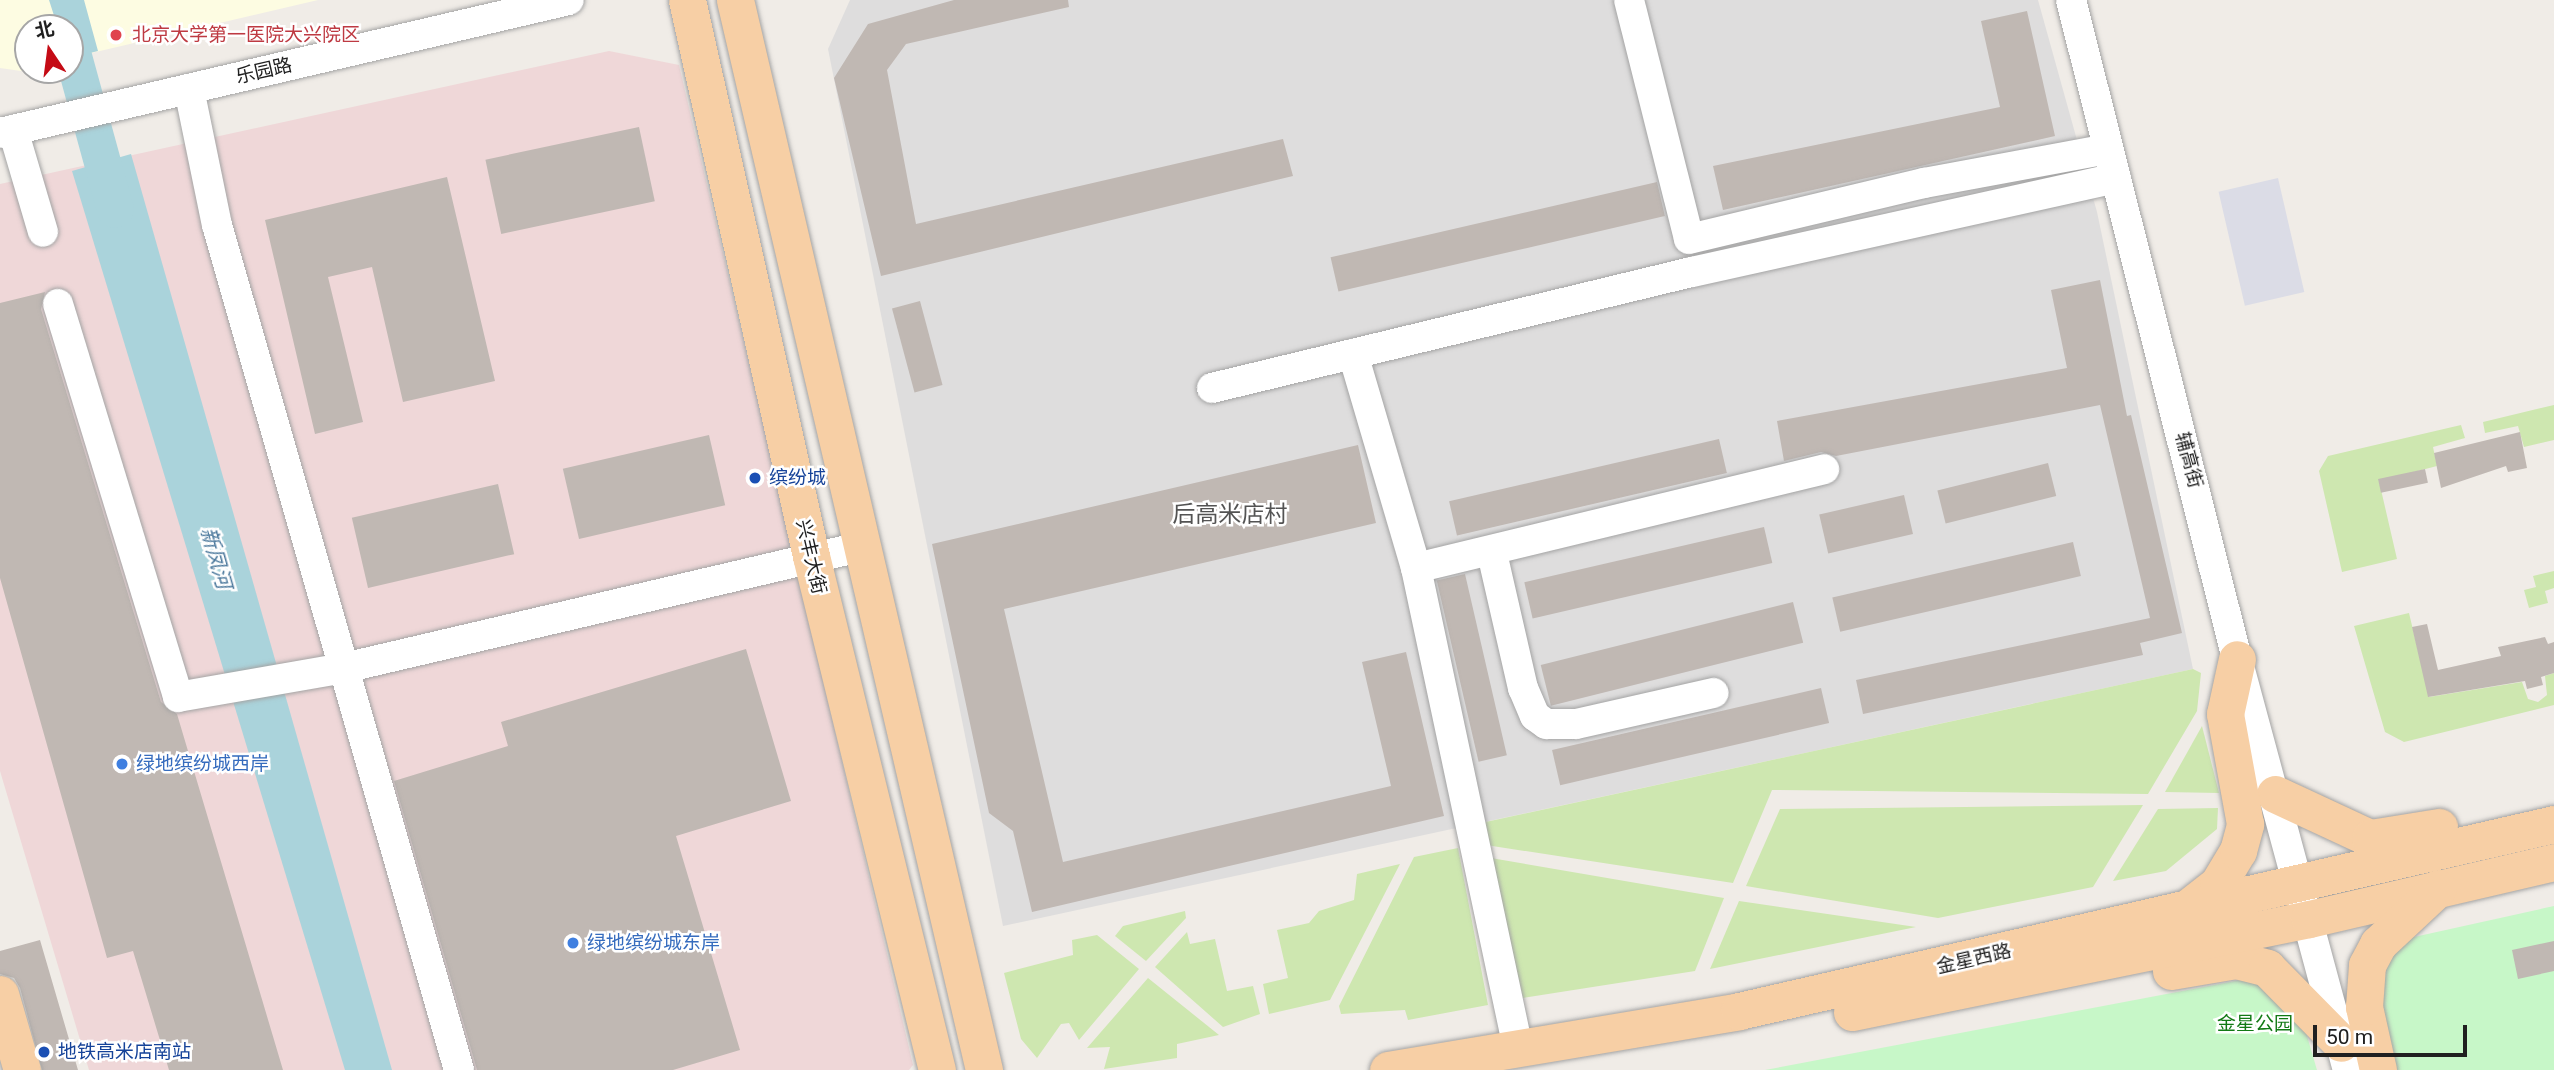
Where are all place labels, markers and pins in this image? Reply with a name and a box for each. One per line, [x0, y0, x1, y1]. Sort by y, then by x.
place label: 北京大学第一医院大兴院区 [132, 24, 360, 46]
marker: 北京大学第一医院大兴院区 [106, 25, 126, 45]
place label: 缤纷城 [769, 467, 826, 489]
marker: 缤纷城 [747, 470, 763, 486]
place label: 绿地缤纷城西岸 [136, 753, 269, 775]
marker: 绿地缤纷城西岸 [114, 756, 130, 772]
place label: 绿地缤纷城东岸 [587, 932, 720, 954]
marker: 绿地缤纷城东岸 [565, 935, 581, 951]
place label: 地铁高米店南站 [58, 1041, 191, 1063]
marker: 地铁高米店南站 [36, 1044, 52, 1060]

